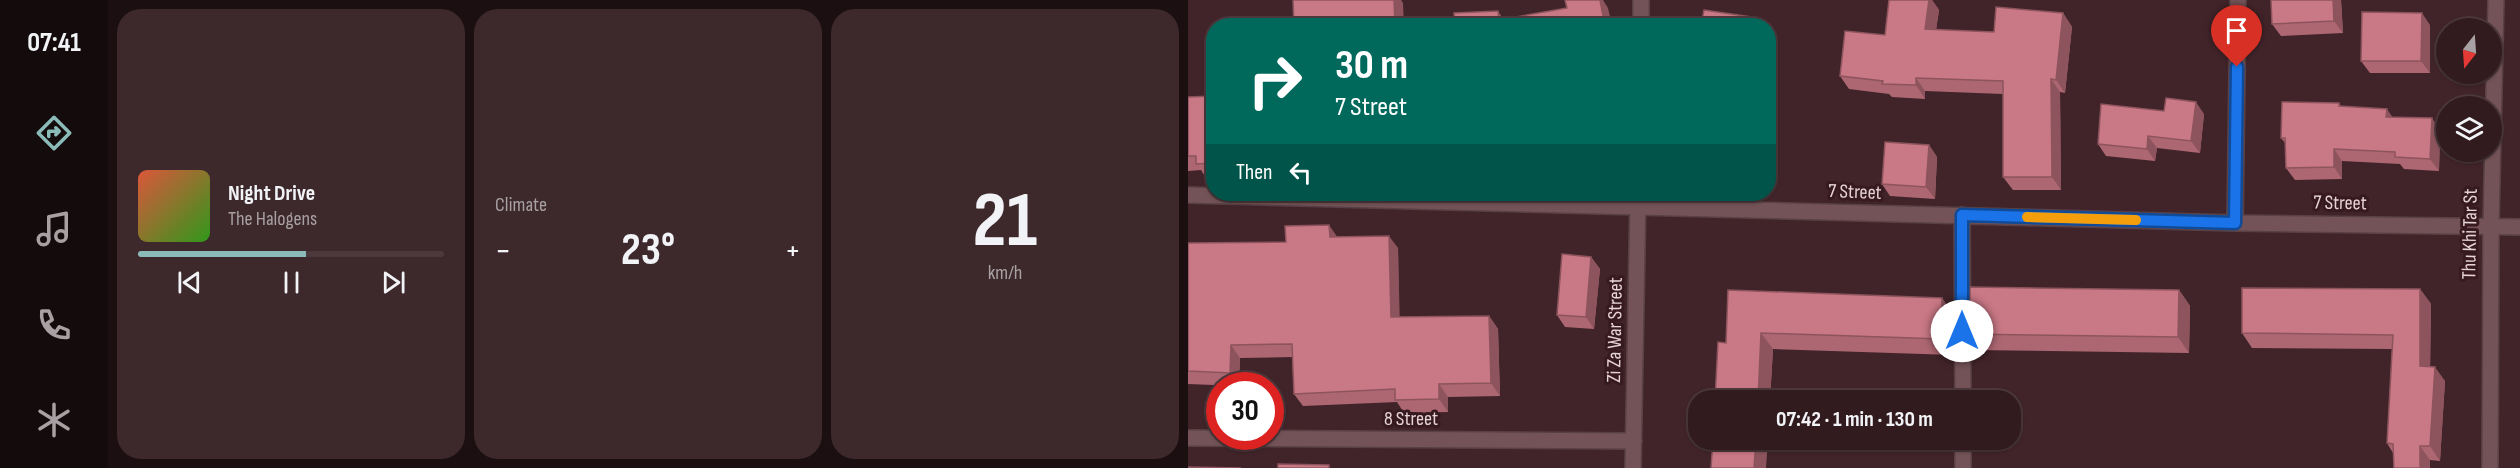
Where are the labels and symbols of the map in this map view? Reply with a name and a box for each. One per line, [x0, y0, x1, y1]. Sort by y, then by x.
pin [2211, 5, 2262, 67]
north arrow [2436, 18, 2502, 84]
street label: 7 Street [1828, 179, 1882, 205]
street label: Thu Khi Tar St [2457, 188, 2483, 280]
street label: 7 Street [2313, 191, 2367, 215]
street label: Zi Za War Street [1602, 277, 1628, 383]
position arrow [1930, 299, 1994, 363]
speed limit sign: 30 [1206, 372, 1284, 450]
street label: 8 Street [1384, 407, 1438, 431]

